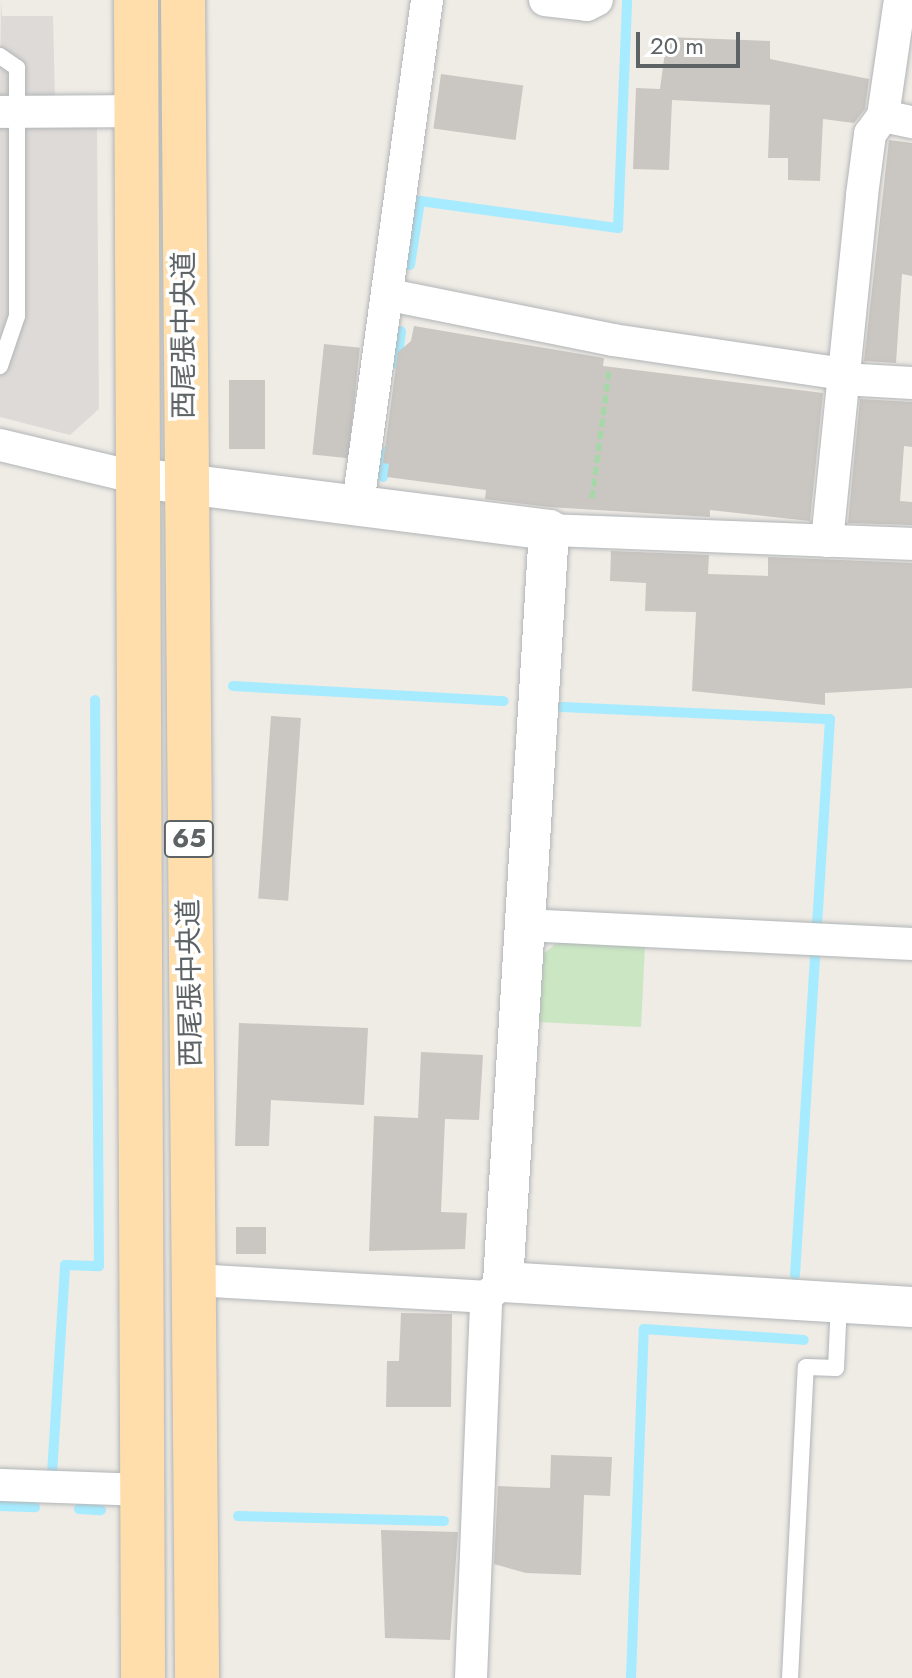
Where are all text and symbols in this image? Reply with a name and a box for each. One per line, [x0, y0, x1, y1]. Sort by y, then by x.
scale bar [640, 16, 744, 66]
text: 20 m [650, 28, 704, 63]
street label: 西尾張中央道 [167, 251, 201, 419]
road number: 65 [163, 817, 215, 861]
street label: 西尾張中央道 [172, 899, 208, 1067]

